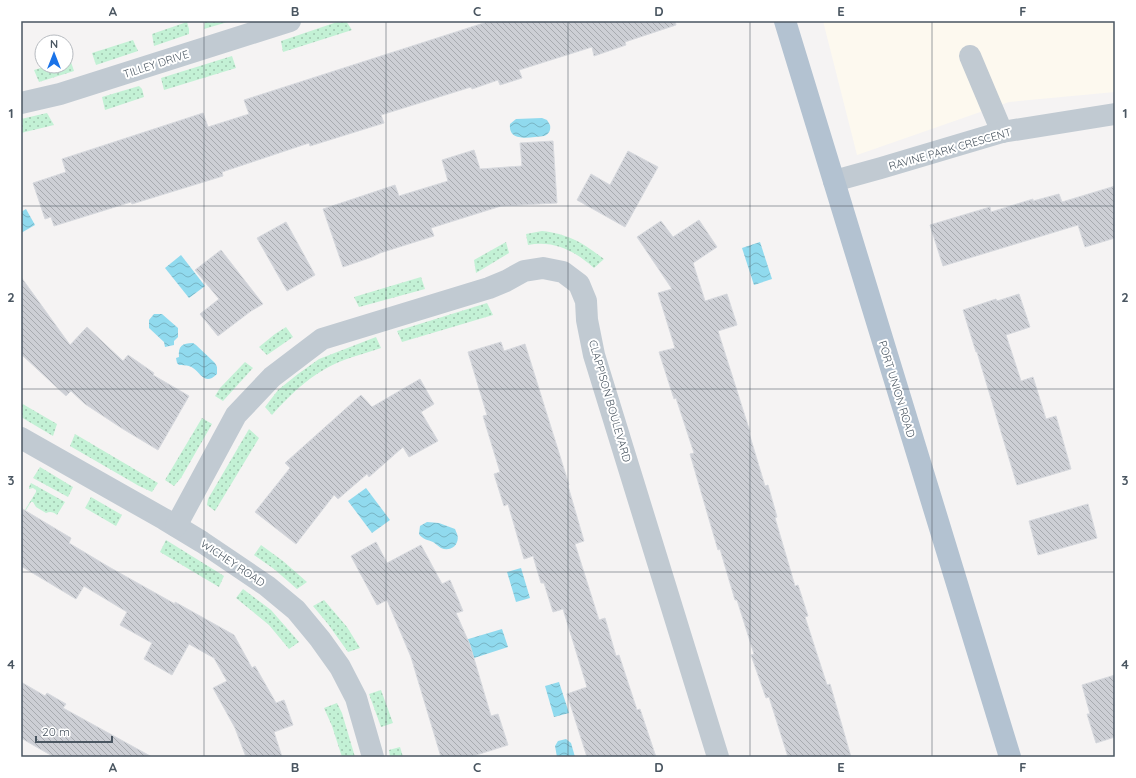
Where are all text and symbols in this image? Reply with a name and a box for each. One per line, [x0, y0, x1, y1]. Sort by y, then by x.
text: A [109, 3, 118, 19]
text: B [291, 3, 299, 19]
text: C [473, 3, 481, 19]
text: D [654, 3, 664, 19]
text: E [837, 3, 845, 19]
text: F [1019, 3, 1027, 19]
north arrow [34, 34, 74, 74]
text: N [50, 37, 58, 51]
street label: TILLEY DRIVE [121, 47, 191, 81]
text: 1 [8, 105, 14, 121]
text: 1 [1122, 105, 1128, 121]
street label: RAVINE PARK CRESCENT [887, 125, 1013, 173]
text: 2 [7, 289, 15, 305]
text: 2 [1121, 289, 1129, 305]
street label: CLAPPISON BOULEVARD [586, 338, 634, 464]
street label: PORT UNION ROAD [876, 339, 918, 439]
text: 3 [8, 472, 15, 488]
text: 3 [1122, 472, 1129, 488]
street label: WICHEY ROAD [198, 536, 268, 590]
text: 4 [7, 656, 15, 672]
text: 4 [1121, 656, 1129, 672]
scale bar [36, 718, 112, 744]
text: 20 m [42, 724, 70, 739]
text: A [109, 759, 118, 775]
text: B [291, 759, 299, 775]
text: C [473, 759, 481, 775]
text: D [654, 759, 664, 775]
text: E [837, 759, 845, 775]
text: F [1019, 759, 1027, 775]

